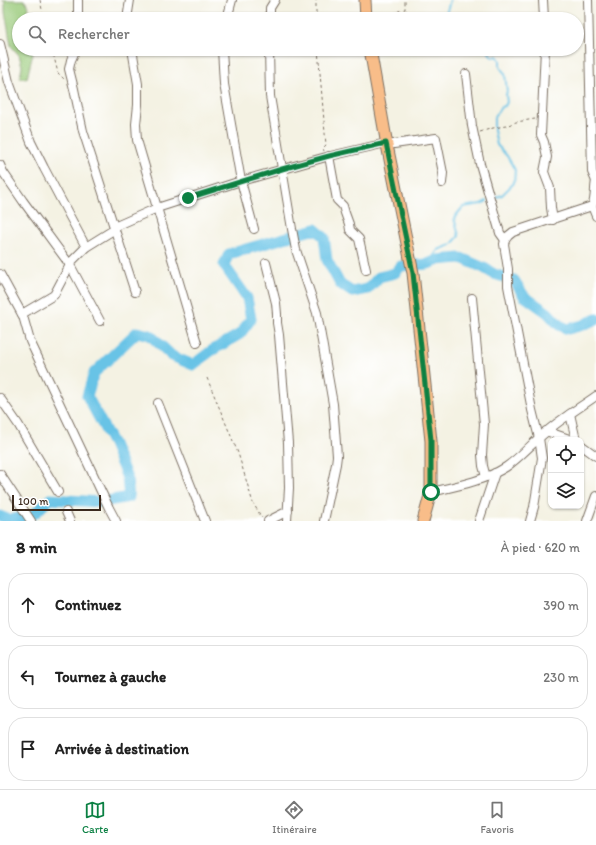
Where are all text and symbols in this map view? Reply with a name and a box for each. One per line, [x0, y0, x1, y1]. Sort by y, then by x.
search box [12, 12, 584, 56]
icon: search [26, 23, 48, 45]
text: Rechercher [58, 25, 130, 43]
route end [179, 189, 197, 207]
map controls [548, 437, 584, 509]
button: locate [548, 437, 584, 473]
button: layers [548, 473, 584, 509]
route start [422, 483, 440, 501]
scale bar [12, 493, 101, 512]
text: 100 m [18, 495, 48, 508]
text: 8 min [16, 537, 57, 557]
text: À pied · 620 m [501, 540, 580, 555]
icon: ahead [17, 594, 39, 616]
text: Continuez [55, 596, 121, 614]
text: 390 m [543, 598, 579, 613]
icon: left [17, 666, 39, 688]
text: Tournez à gauche [55, 668, 166, 686]
text: 230 m [543, 670, 579, 685]
icon: arrive [17, 738, 39, 760]
text: Arrivée à destination [55, 740, 189, 758]
tab: Carte [82, 799, 108, 836]
tab: Itinéraire [272, 799, 317, 836]
tab: Favoris [481, 799, 514, 836]

